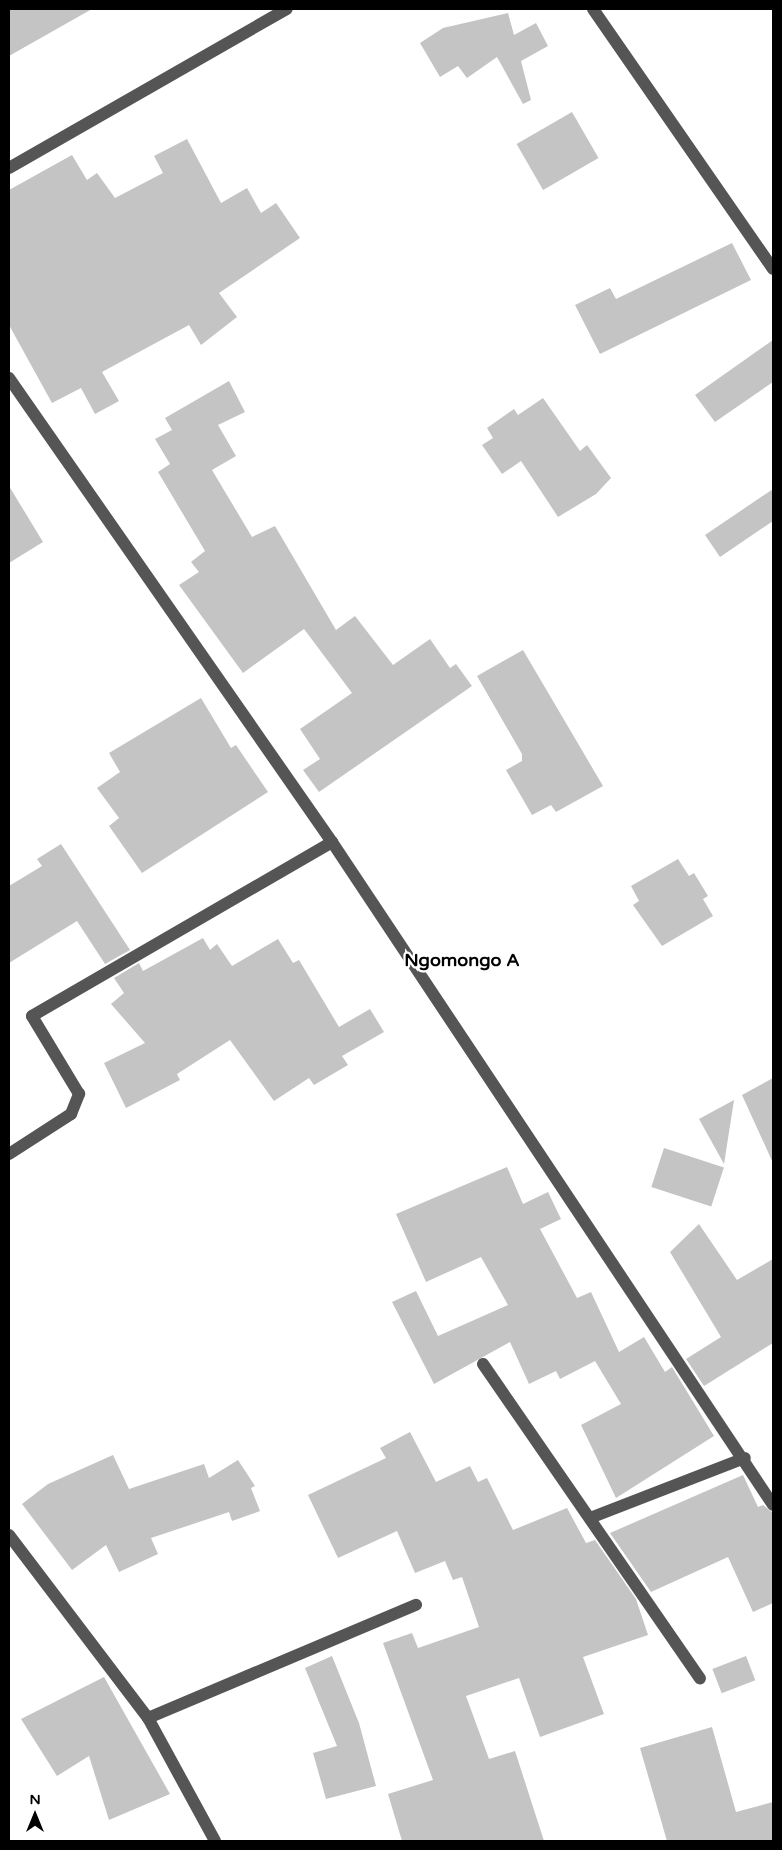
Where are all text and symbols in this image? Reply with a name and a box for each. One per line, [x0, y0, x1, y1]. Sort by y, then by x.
district label: Ngomongo A [404, 949, 520, 971]
north arrow [10, 1790, 60, 1840]
text: N [29, 1791, 41, 1808]

